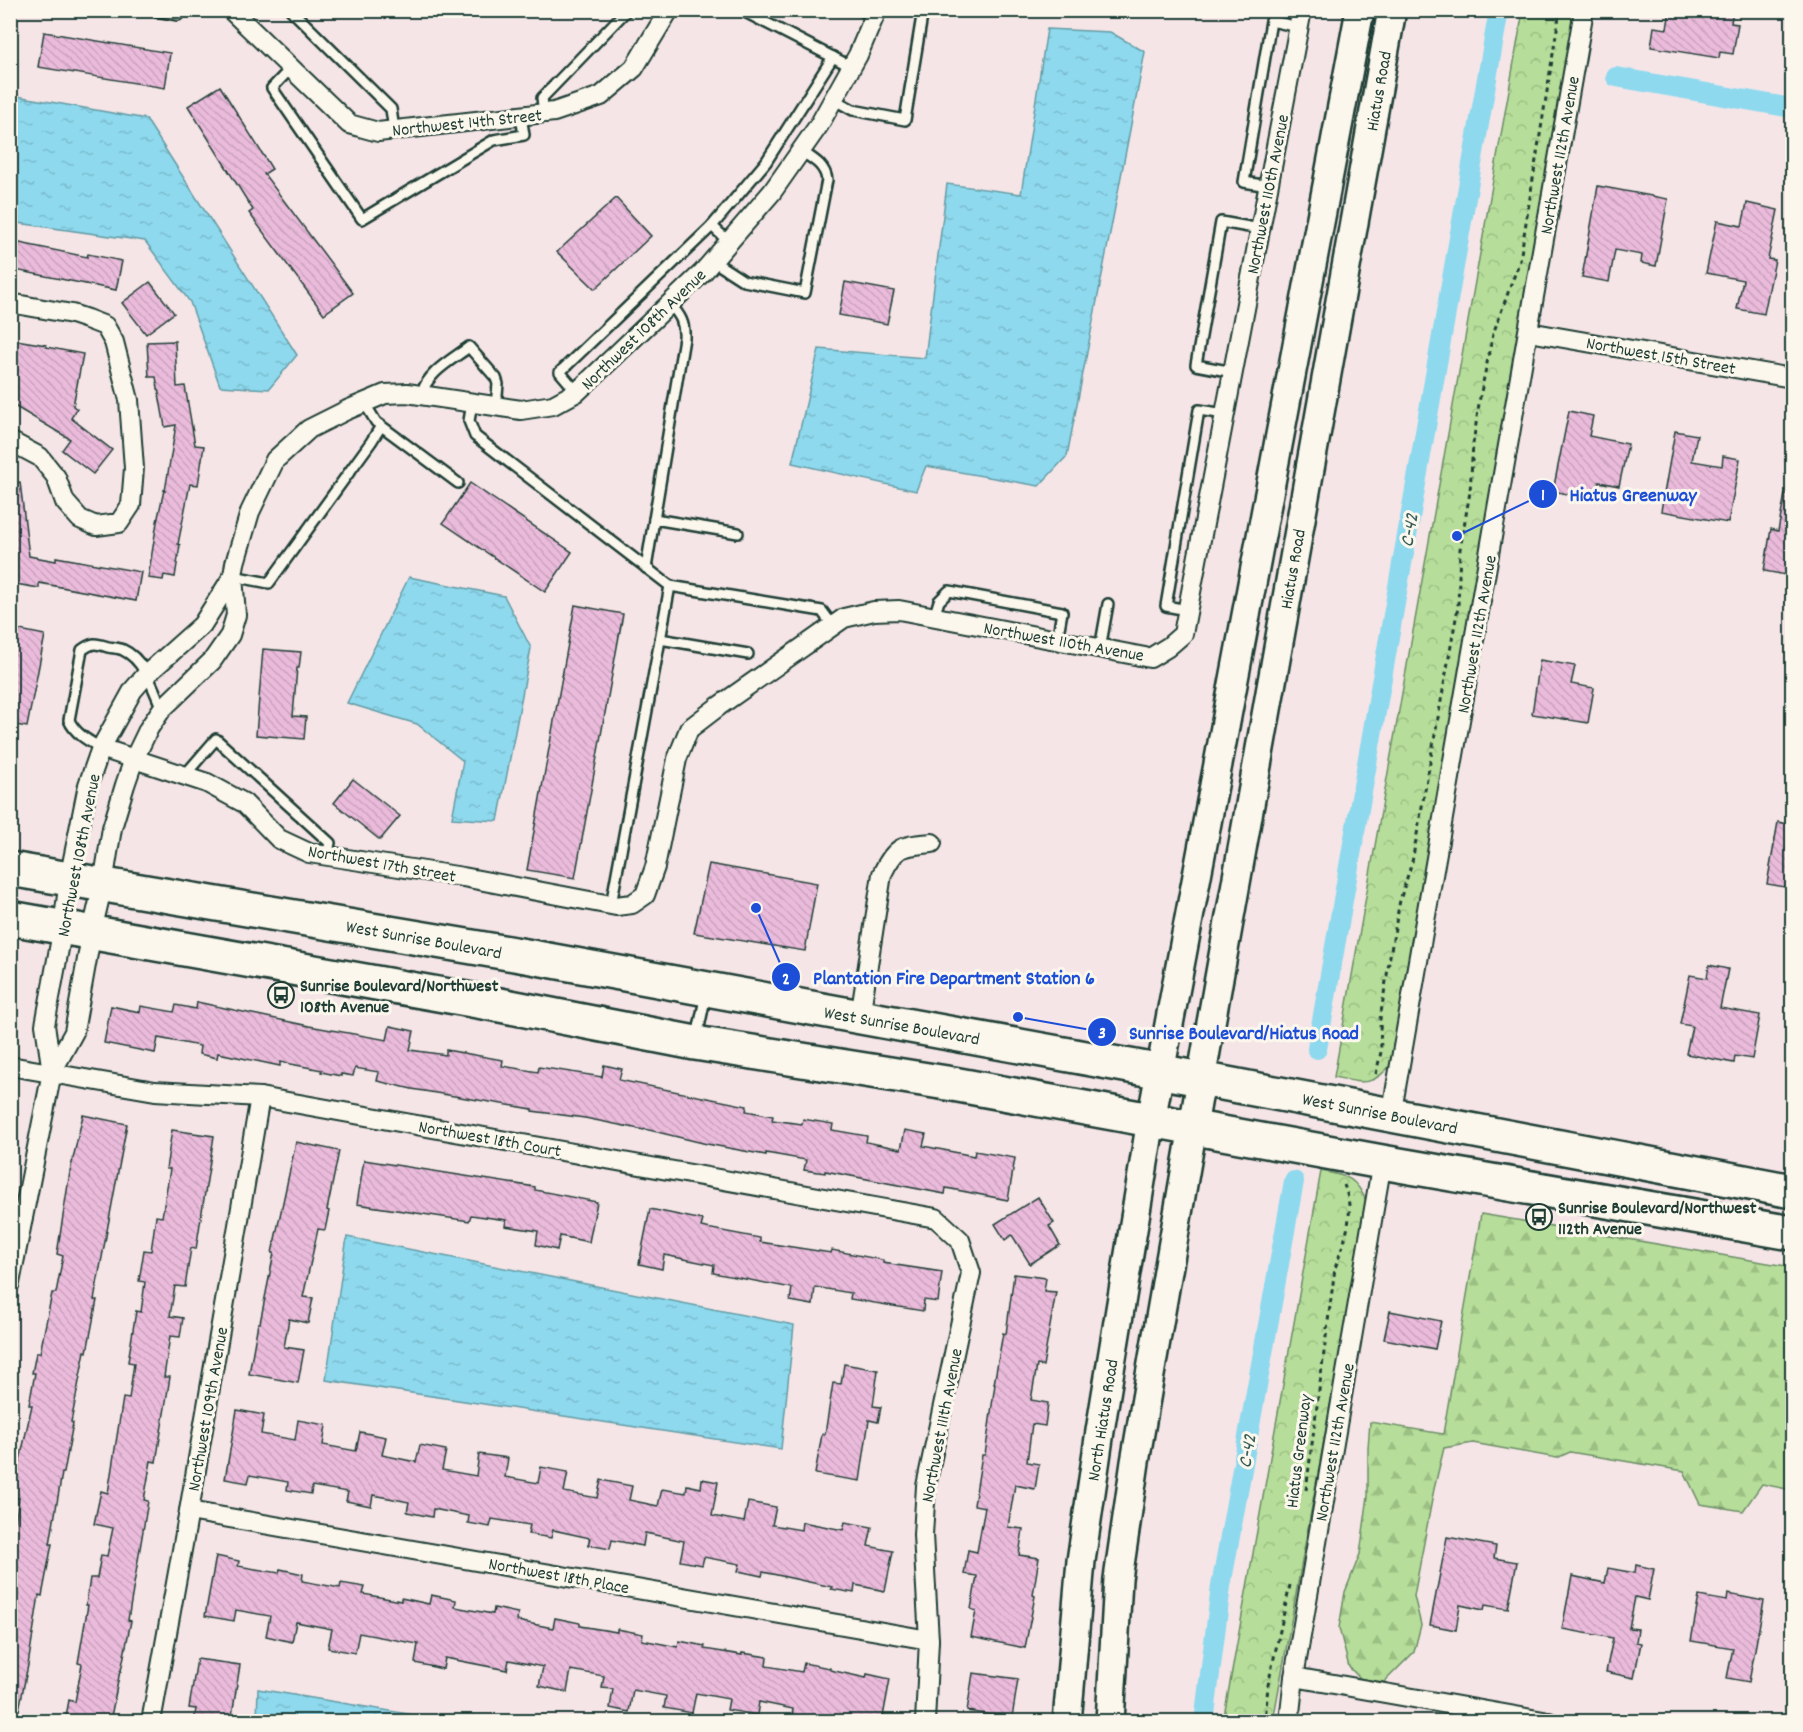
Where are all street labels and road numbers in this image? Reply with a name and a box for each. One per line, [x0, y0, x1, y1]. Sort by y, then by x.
street label: Hiatus Road [1361, 50, 1400, 133]
street label: Northwest 112th Avenue [1535, 74, 1588, 237]
street label: Northwest 14th Street [391, 104, 544, 145]
street label: Northwest 110th Avenue [1242, 112, 1297, 277]
street label: Northwest 108th Avenue [577, 264, 713, 397]
street label: Northwest 15th Street [1584, 332, 1738, 383]
street label: Hiatus Road [1275, 528, 1314, 611]
street label: Northwest 112th Avenue [1452, 553, 1505, 716]
street label: Northwest 110th Avenue [981, 617, 1146, 670]
street label: Northwest 108th Avenue [52, 772, 109, 939]
street label: Northwest 17th Street [306, 840, 458, 891]
street label: West Sunrise Boulevard [344, 915, 503, 967]
street label: West Sunrise Boulevard [822, 1001, 981, 1053]
street label: West Sunrise Boulevard [1300, 1088, 1459, 1143]
street label: Northwest 18th Court [416, 1116, 563, 1165]
street label: Northwest 109th Avenue [183, 1325, 236, 1494]
street label: Northwest 111th Avenue [916, 1346, 971, 1505]
street label: North Hiatus Road [1082, 1358, 1126, 1483]
street label: Northwest 112th Avenue [1310, 1361, 1363, 1524]
street label: Hiatus Greenway [1281, 1392, 1320, 1510]
street label: Northwest 18th Place [486, 1553, 631, 1602]

